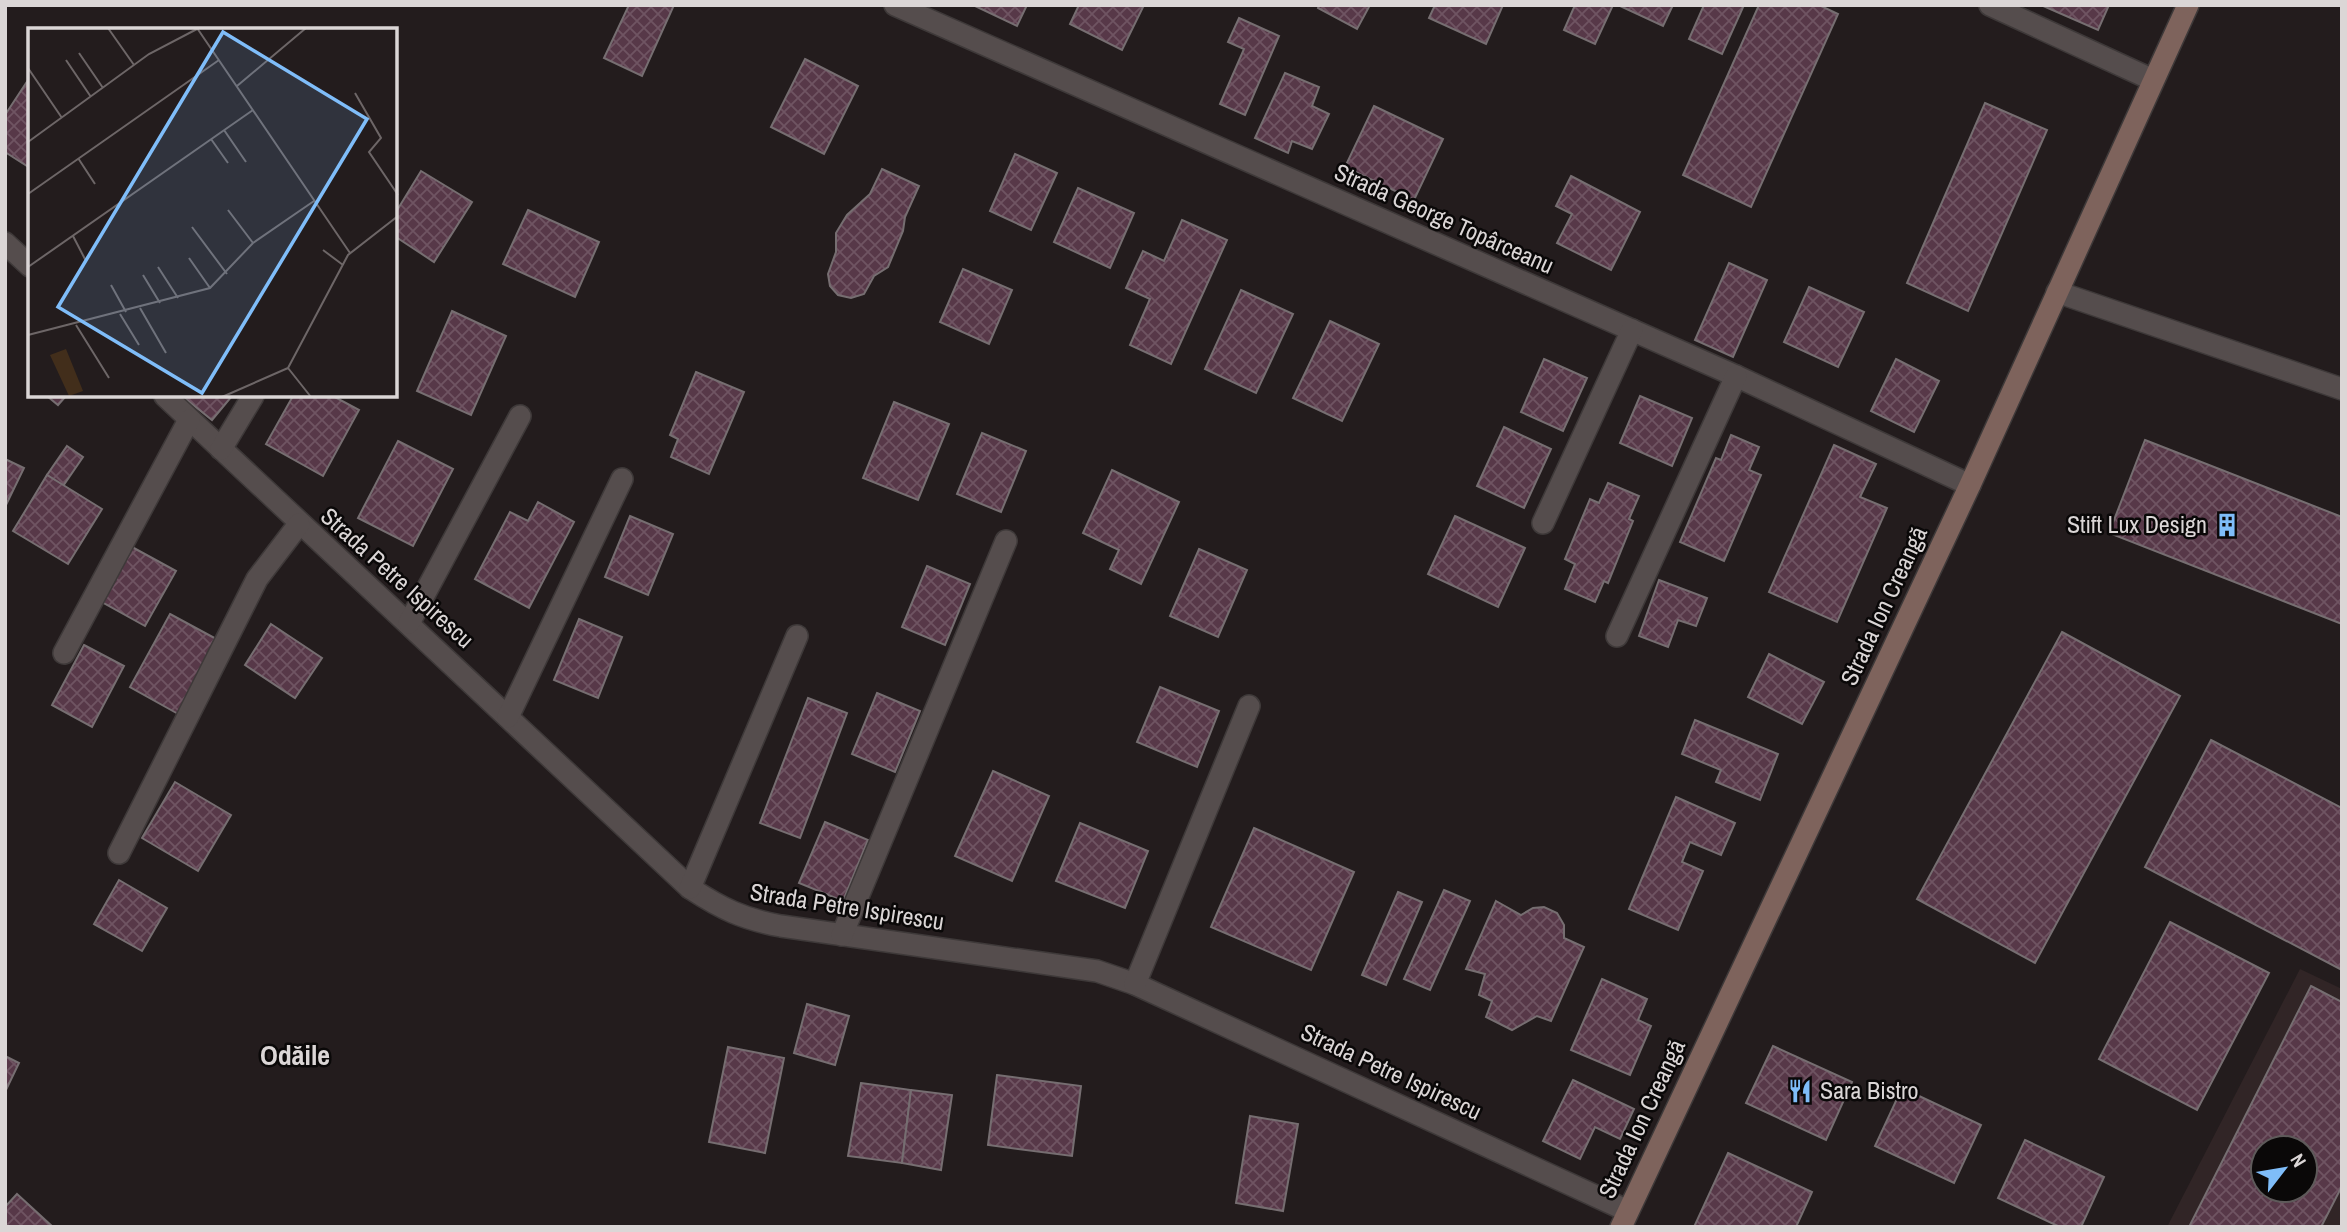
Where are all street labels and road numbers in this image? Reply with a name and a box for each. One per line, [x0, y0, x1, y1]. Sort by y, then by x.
street label: Strada George Topârceanu [1330, 155, 1559, 281]
street label: Strada Petre Ispirescu [314, 500, 481, 655]
street label: Strada Ion Creangă [1832, 521, 1934, 690]
street label: Strada Petre Ispirescu [748, 875, 946, 937]
street label: Strada Petre Ispirescu [1296, 1015, 1487, 1127]
street label: Strada Ion Creangă [1590, 1034, 1692, 1203]

